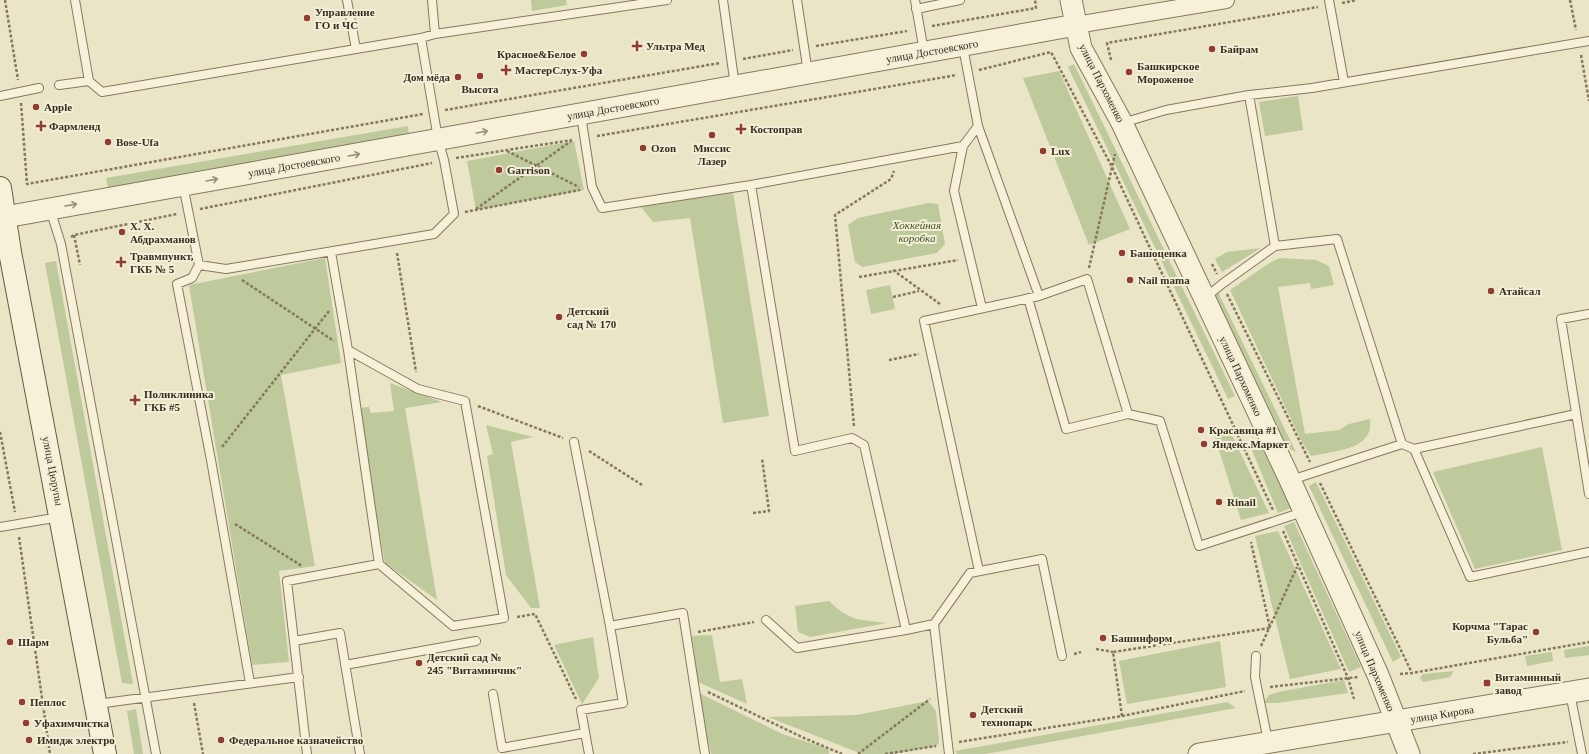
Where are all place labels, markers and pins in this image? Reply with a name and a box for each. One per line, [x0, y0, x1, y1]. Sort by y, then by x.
place label: Управление ГО и ЧС [315, 6, 375, 31]
marker: Управление ГО и ЧС [302, 13, 312, 23]
marker: Ультра Мед [631, 40, 643, 52]
place label: Ультра Мед [646, 40, 705, 52]
place label: Байрам [1220, 43, 1259, 55]
marker: Байрам [1207, 44, 1217, 54]
place label: Красное&Белое [497, 48, 576, 60]
marker: Красное&Белое [579, 49, 589, 59]
place label: Башкирское Мороженое [1137, 60, 1199, 85]
marker: МастерСлух-Уфа [500, 64, 512, 76]
place label: МастерСлух-Уфа [515, 64, 603, 76]
marker: Башкирское Мороженое [1124, 67, 1134, 77]
place label: Дом мёда [403, 71, 450, 83]
marker: Высота [475, 71, 485, 81]
marker: Дом мёда [453, 72, 463, 82]
place label: Высота [461, 83, 499, 95]
place label: Apple [44, 101, 72, 113]
marker: Apple [31, 102, 41, 112]
place label: Фармленд [49, 120, 101, 132]
marker: Фармленд [36, 121, 46, 131]
marker: Костоправ [735, 123, 747, 135]
place label: Костоправ [750, 123, 803, 135]
marker: Миссис Лазер [707, 130, 717, 140]
place label: Bose-Ufa [116, 136, 159, 148]
marker: Bose-Ufa [103, 137, 113, 147]
place label: Ozon [651, 142, 676, 154]
place label: Миссис Лазер [693, 142, 731, 167]
marker: Ozon [638, 143, 648, 153]
place label: Lux [1051, 145, 1070, 157]
marker: Lux [1038, 146, 1048, 156]
place label: Garrison [507, 164, 550, 176]
marker: Garrison [494, 165, 504, 175]
place label: Х. Х. Абдрахманов [130, 220, 196, 245]
marker: Х. Х. Абдрахманов [117, 227, 127, 237]
place label: Башоценка [1130, 247, 1187, 259]
marker: Башоценка [1117, 248, 1127, 258]
place label: Травмпункт, ГКБ № 5 [130, 250, 194, 275]
marker: Травмпункт, ГКБ № 5 [115, 256, 127, 268]
place label: Nail mama [1138, 274, 1190, 286]
marker: Nail mama [1125, 275, 1135, 285]
place label: Атайсал [1499, 285, 1541, 297]
marker: Атайсал [1486, 286, 1496, 296]
place label: Детский сад № 170 [567, 305, 617, 330]
marker: Детский сад № 170 [554, 312, 564, 322]
place label: Поликлиника ГКБ #5 [144, 388, 214, 413]
marker: Поликлиника ГКБ #5 [129, 394, 141, 406]
place label: Красавица #1 [1209, 424, 1277, 436]
marker: Красавица #1 [1196, 425, 1206, 435]
place label: Яндекс.Маркет [1212, 438, 1289, 450]
marker: Яндекс.Маркет [1199, 439, 1209, 449]
place label: Rinail [1227, 496, 1256, 508]
marker: Rinail [1214, 497, 1224, 507]
place label: Корчма "Тарас Бульба" [1452, 620, 1528, 645]
marker: Корчма "Тарас Бульба" [1531, 627, 1541, 637]
place label: Башинформ [1111, 632, 1173, 644]
marker: Башинформ [1098, 633, 1108, 643]
place label: Шарм [18, 636, 50, 648]
marker: Шарм [5, 637, 15, 647]
place label: Детский сад № 245 "Витаминчик" [427, 651, 522, 676]
marker: Детский сад № 245 "Витаминчик" [414, 658, 424, 668]
place label: Витаминный завод [1495, 671, 1562, 696]
marker: Витаминный завод [1482, 678, 1492, 688]
place label: Пеплос [30, 696, 66, 708]
marker: Пеплос [17, 697, 27, 707]
place label: Детский технопарк [981, 703, 1033, 728]
marker: Детский технопарк [968, 710, 978, 720]
place label: Уфахимчистка [34, 717, 110, 729]
marker: Уфахимчистка [21, 718, 31, 728]
place label: Имидж электро [37, 734, 115, 746]
place label: Федеральное казначейство [229, 734, 364, 746]
marker: Имидж электро [24, 735, 34, 745]
marker: Федеральное казначейство [216, 735, 226, 745]

